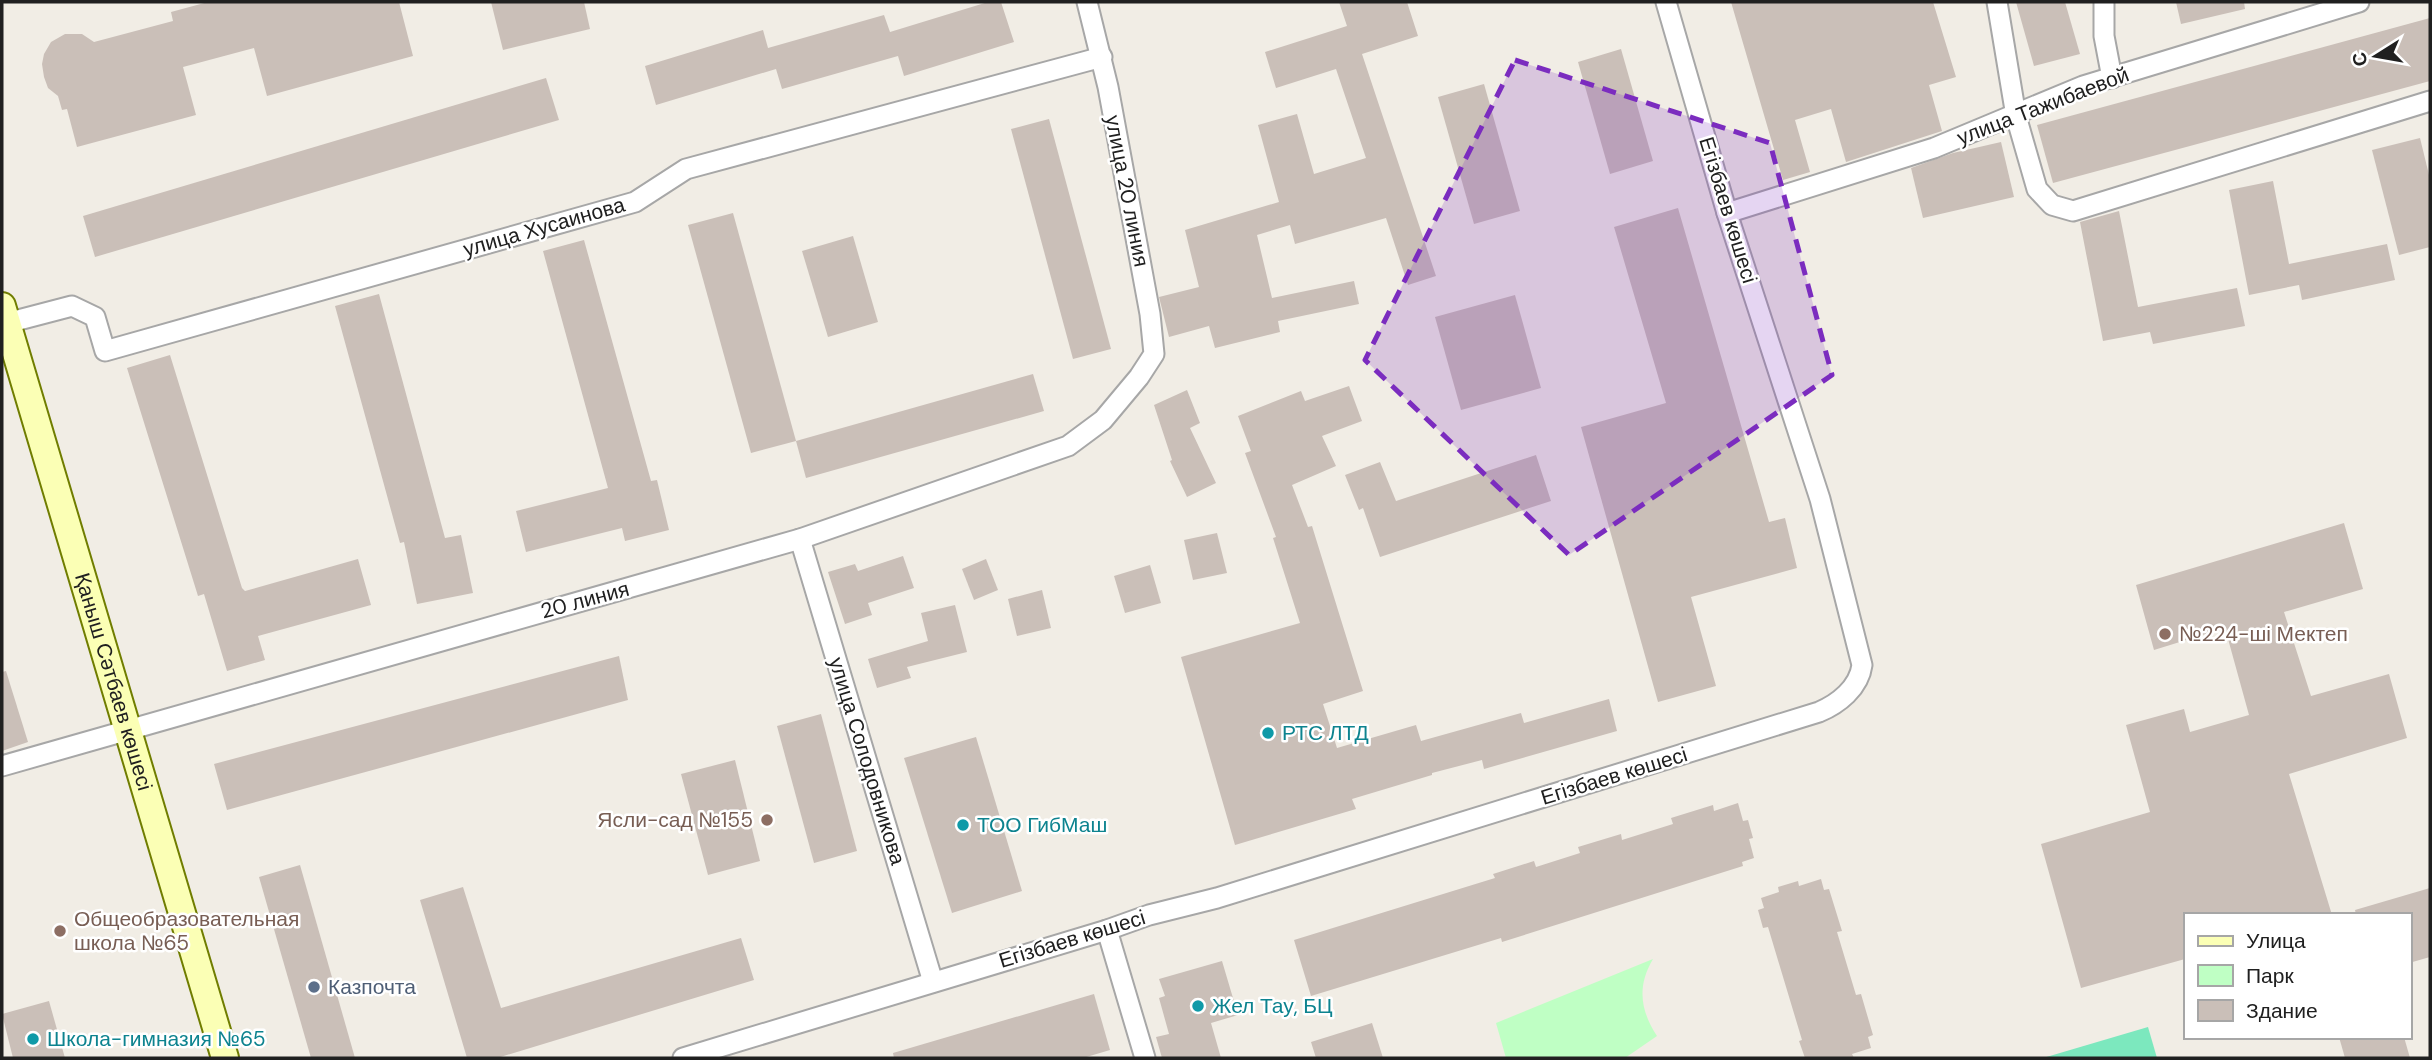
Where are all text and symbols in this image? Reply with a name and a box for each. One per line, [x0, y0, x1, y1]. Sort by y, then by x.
north arrow [2341, 21, 2411, 91]
text: С [2346, 50, 2373, 68]
street label: улица Тажибаевой [1953, 60, 2133, 152]
street label: улица 20 линия [1099, 113, 1155, 269]
street label: Егізбаев көшесі [1692, 133, 1764, 287]
street label: улица Хусаинова [460, 190, 628, 263]
street label: Қаныш Сәтбаев көшесі [68, 570, 159, 794]
street label: 20 линия [538, 575, 632, 625]
place label: №224-ші Мектеп [2179, 620, 2348, 648]
marker: №224-ші Мектеп [2157, 626, 2173, 642]
street label: улица Солодовникова [822, 654, 912, 868]
place label: РТС ЛТД [1282, 719, 1369, 747]
marker: РТС ЛТД [1260, 725, 1276, 741]
street label: Егізбаев көшесі [1537, 740, 1691, 812]
place label: Ясли-сад №155 [597, 806, 753, 834]
place label: ТОО ГибМаш [977, 811, 1107, 839]
marker: Ясли-сад №155 [759, 812, 775, 828]
marker: ТОО ГибМаш [955, 817, 971, 833]
street label: Егізбаев көшесі [995, 903, 1149, 975]
place label: Общеобразовательная школа №65 [74, 905, 299, 957]
legend [2184, 913, 2411, 1039]
marker: Общеобразовательная школа №65 [52, 923, 68, 939]
text: Улица [2246, 927, 2306, 955]
text: Парк [2246, 962, 2294, 990]
place label: Казпочта [328, 973, 416, 1001]
marker: Казпочта [306, 979, 322, 995]
place label: Жел Тау, БЦ [1212, 992, 1333, 1020]
text: Здание [2246, 997, 2318, 1025]
marker: Жел Тау, БЦ [1190, 998, 1206, 1014]
place label: Школа-гимназия №65 [47, 1025, 265, 1053]
marker: Школа-гимназия №65 [25, 1031, 41, 1047]

